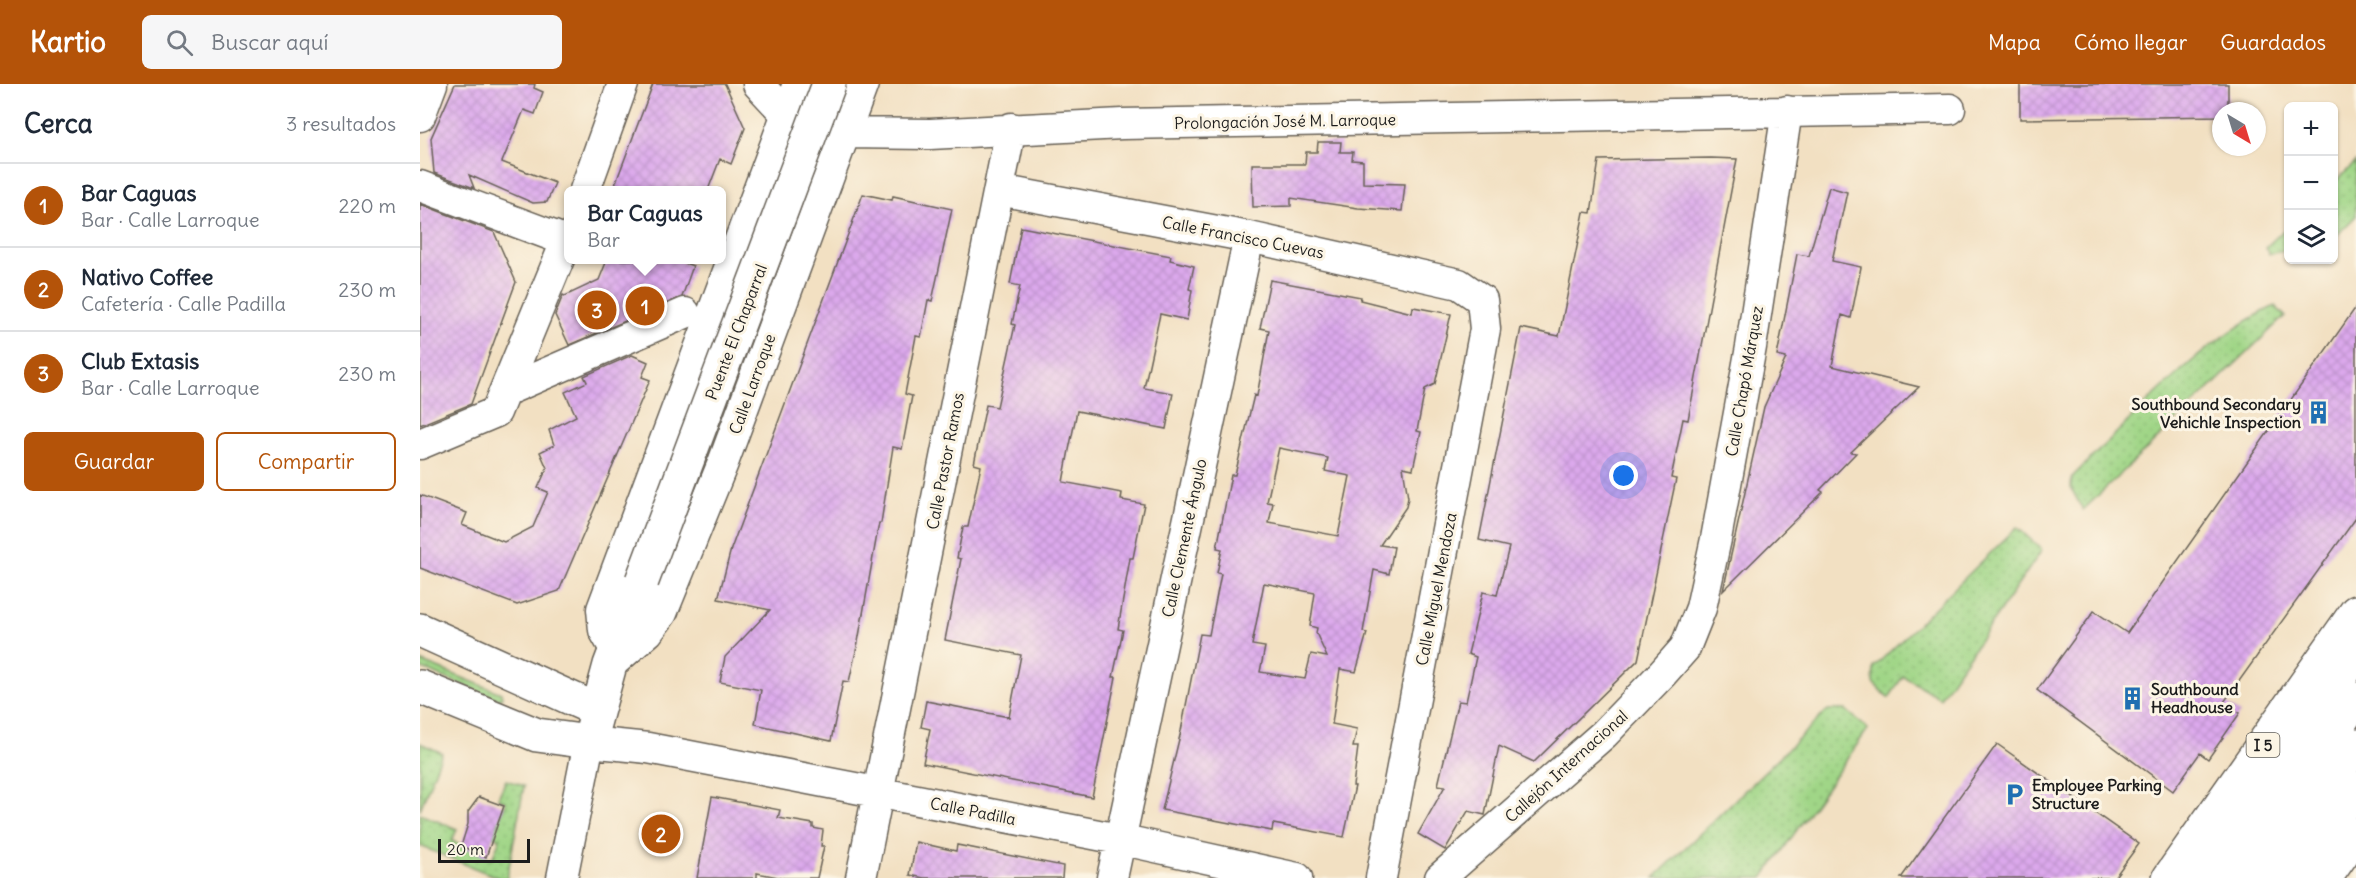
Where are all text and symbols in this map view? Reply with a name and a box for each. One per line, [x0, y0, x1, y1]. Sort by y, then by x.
search box [142, 15, 562, 69]
text: Kartio [30, 24, 106, 60]
icon: search [163, 26, 196, 59]
text: Buscar aquí [211, 28, 328, 56]
text: Mapa [1988, 29, 2041, 56]
text: Cómo llegar [2074, 29, 2187, 56]
text: Guardados [2220, 29, 2326, 56]
north arrow [2212, 102, 2266, 156]
map controls [2284, 102, 2338, 264]
button: + [2284, 102, 2338, 156]
text: Cerca [24, 107, 93, 140]
street label: Prolongación José M. Larroque [1174, 109, 1396, 133]
text: 3 resultados [286, 111, 396, 136]
button: − [2284, 156, 2338, 210]
text: Bar Caguas [81, 179, 197, 207]
popup [564, 186, 726, 264]
text: 1 [40, 193, 47, 218]
text: 220 m [339, 193, 396, 218]
text: Bar Caguas [587, 199, 703, 227]
text: Bar · Calle Larroque [81, 207, 260, 232]
button: layers [2284, 210, 2338, 264]
street label: Calle Francisco Cuevas [1160, 212, 1326, 262]
text: Bar [587, 227, 620, 252]
street label: Puente El Chaparral [701, 261, 771, 403]
text: Nativo Coffee [81, 263, 213, 291]
text: 2 [38, 277, 49, 302]
text: 230 m [338, 277, 396, 302]
pin: 1 [626, 284, 664, 328]
pin: 3 [578, 288, 616, 332]
text: Cafetería · Calle Padilla [81, 291, 286, 316]
street label: Calle Chapó Márquez [1721, 304, 1767, 458]
street label: Calle Larroque [725, 331, 779, 437]
text: Club Extasis [81, 347, 199, 375]
text: 3 [38, 361, 49, 386]
text: 230 m [338, 361, 396, 386]
text: Bar · Calle Larroque [81, 375, 260, 400]
street label: Calle Pastor Ramos [922, 391, 968, 531]
place label: Southbound Secondary Vehichle Inspection [2132, 394, 2301, 433]
building icon: Southbound Secondary Vehichle Inspection [2306, 400, 2332, 426]
button: Guardar [24, 432, 204, 491]
button: Compartir [216, 432, 396, 491]
street label: Calle Clemente Ángulo [1157, 457, 1211, 619]
your location [1609, 461, 1638, 490]
street label: Calle Miguel Mendoza [1411, 511, 1461, 667]
place label: Southbound Headhouse [2151, 679, 2239, 717]
building icon: Southbound Headhouse [2120, 685, 2146, 711]
street label: Callejón Internacional [1500, 706, 1632, 826]
road number: I 5 [2246, 733, 2280, 757]
place label: Employee Parking Structure [2032, 775, 2162, 813]
parking icon: Employee Parking Structure [2001, 781, 2027, 807]
street label: Calle Padilla [929, 793, 1017, 829]
pin: 2 [642, 812, 680, 856]
scale bar [438, 836, 530, 864]
text: 20 m [447, 839, 484, 859]

